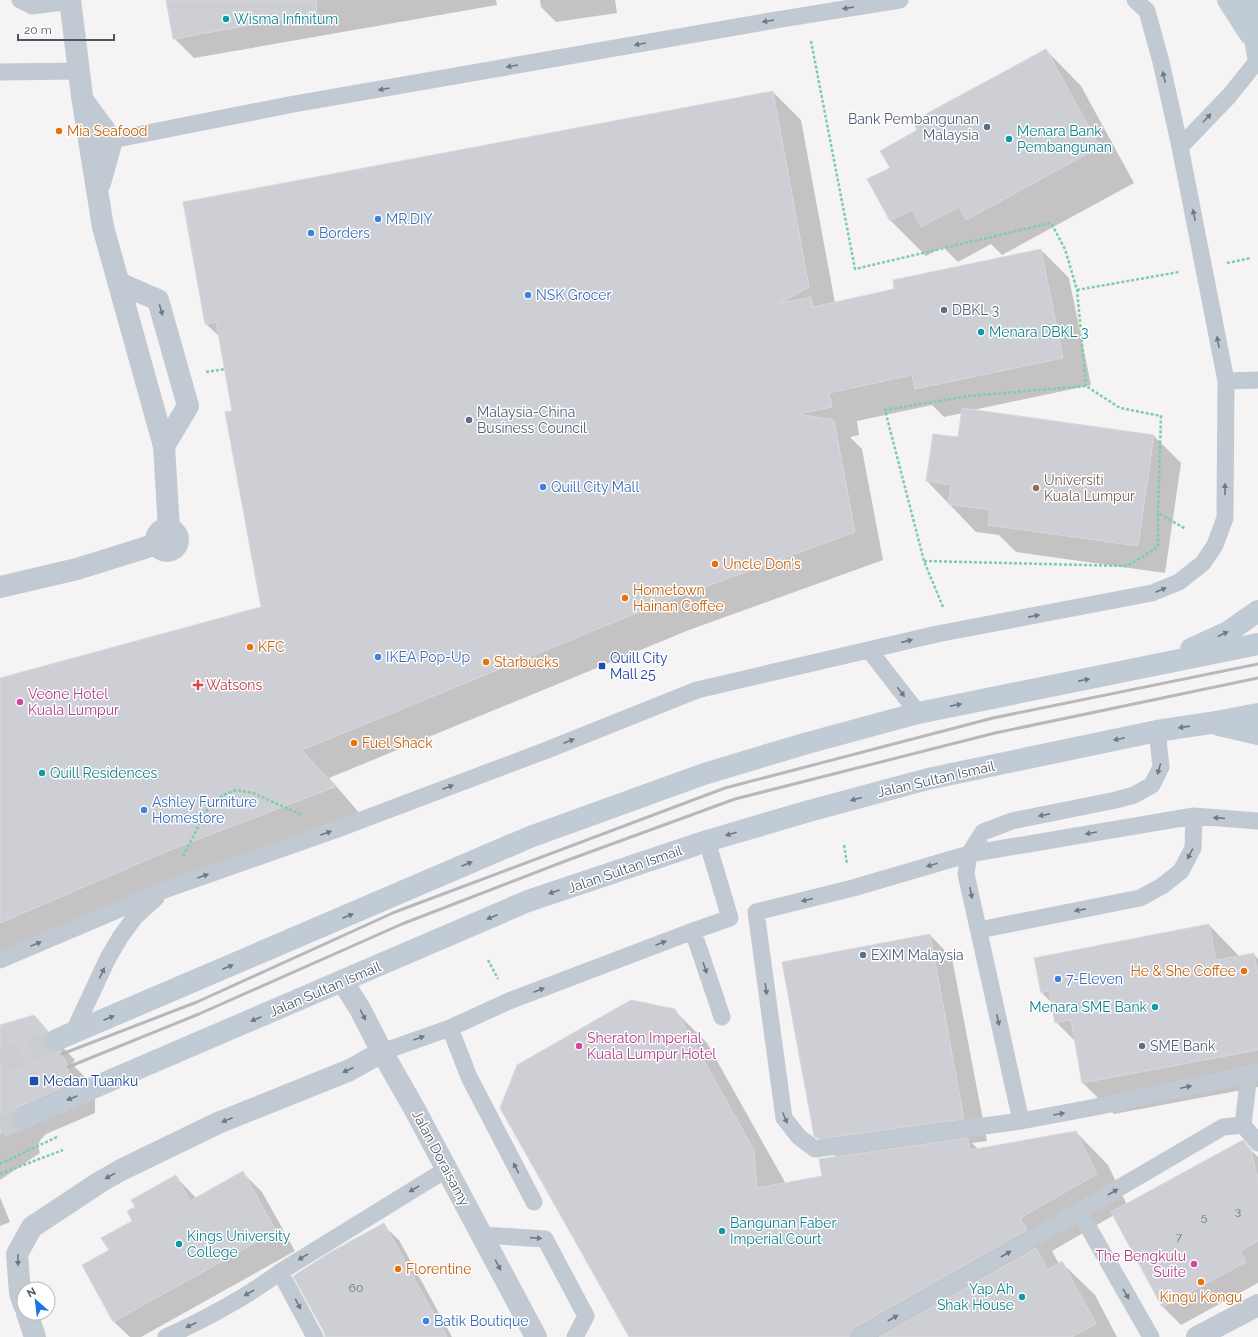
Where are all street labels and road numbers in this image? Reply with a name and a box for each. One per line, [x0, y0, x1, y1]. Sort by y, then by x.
street label: Jalan Sultan Ismail [876, 758, 996, 800]
street label: Jalan Sultan Ismail [566, 842, 684, 896]
street label: Jalan Sultan Ismail [267, 958, 383, 1020]
street label: Jalan Doraisamy [409, 1107, 473, 1209]

